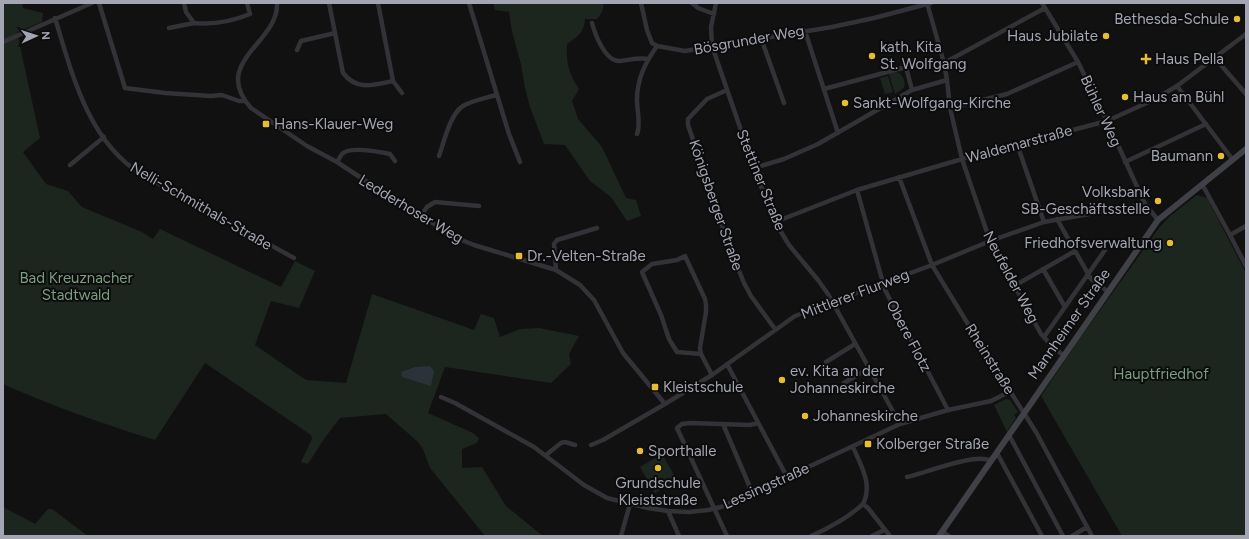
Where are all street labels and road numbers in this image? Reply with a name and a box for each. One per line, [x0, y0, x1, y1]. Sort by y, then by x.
street label: Bösgrunder Weg [692, 21, 806, 59]
street label: Bühler Weg [1077, 72, 1125, 150]
street label: Waldemarstraße [964, 121, 1074, 167]
street label: Stettiner Straße [733, 127, 789, 233]
street label: Königsberger Straße [685, 137, 747, 273]
street label: Nelli-Schmithals-Straße [127, 158, 275, 254]
street label: Ledderhoser Weg [356, 171, 466, 247]
street label: Neufelder Weg [979, 228, 1043, 326]
street label: Mittlerer Flurweg [798, 265, 912, 323]
street label: Mannheimer Straße [1024, 265, 1114, 383]
street label: Obere Flotz [883, 297, 935, 375]
street label: Rheinstraße [961, 320, 1019, 398]
street label: Lessingstraße [720, 459, 812, 513]

